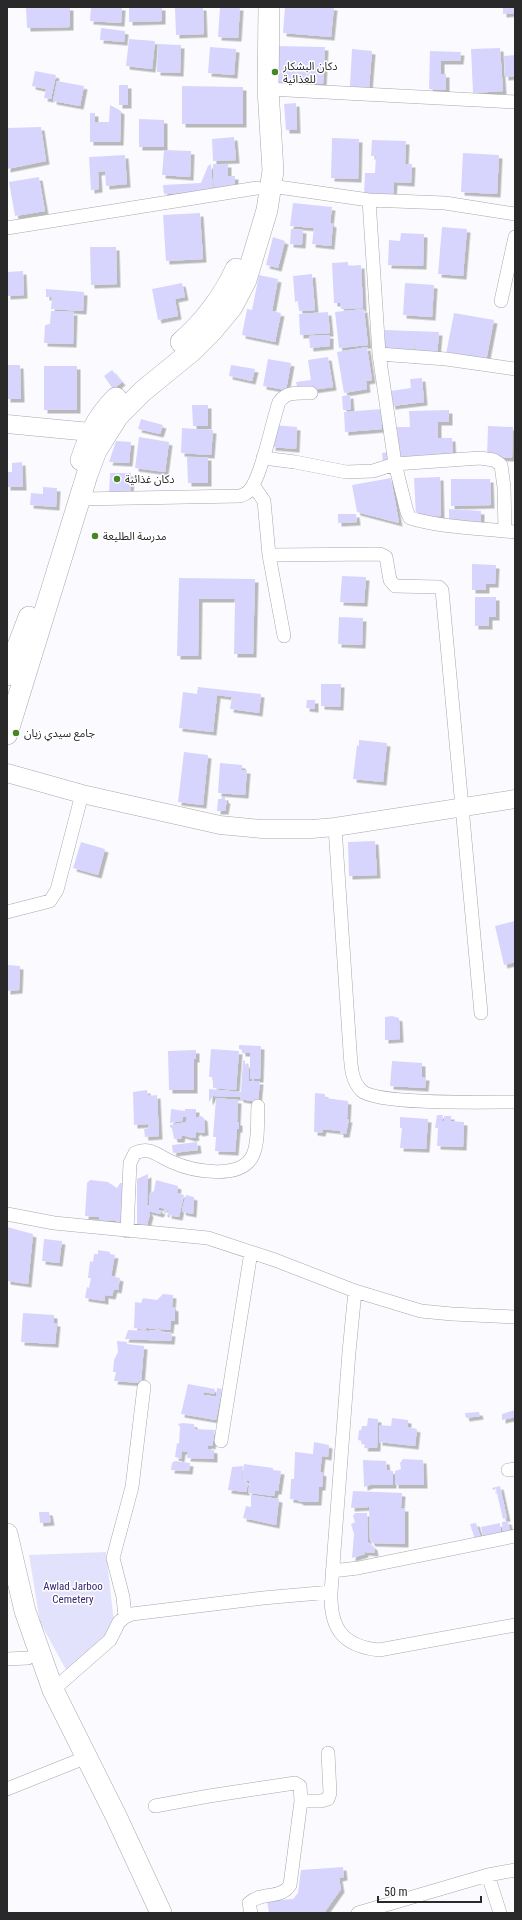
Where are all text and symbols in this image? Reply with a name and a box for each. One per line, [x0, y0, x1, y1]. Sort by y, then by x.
place label: دكان البشكار للغذائية [282, 60, 337, 86]
marker: دكان البشكار للغذائية [270, 67, 280, 77]
place label: دكان غذائية [125, 473, 174, 486]
marker: دكان غذائية [112, 474, 122, 484]
place label: مدرسة الطليعة [103, 530, 167, 543]
marker: مدرسة الطليعة [90, 531, 100, 541]
place label: جامع سيدي زيان [24, 727, 96, 742]
marker: جامع سيدي زيان [11, 728, 21, 738]
park label: Awlad Jarboo Cemetery [43, 1580, 103, 1606]
scale bar [378, 1878, 481, 1904]
text: 50 m [384, 1885, 408, 1899]

